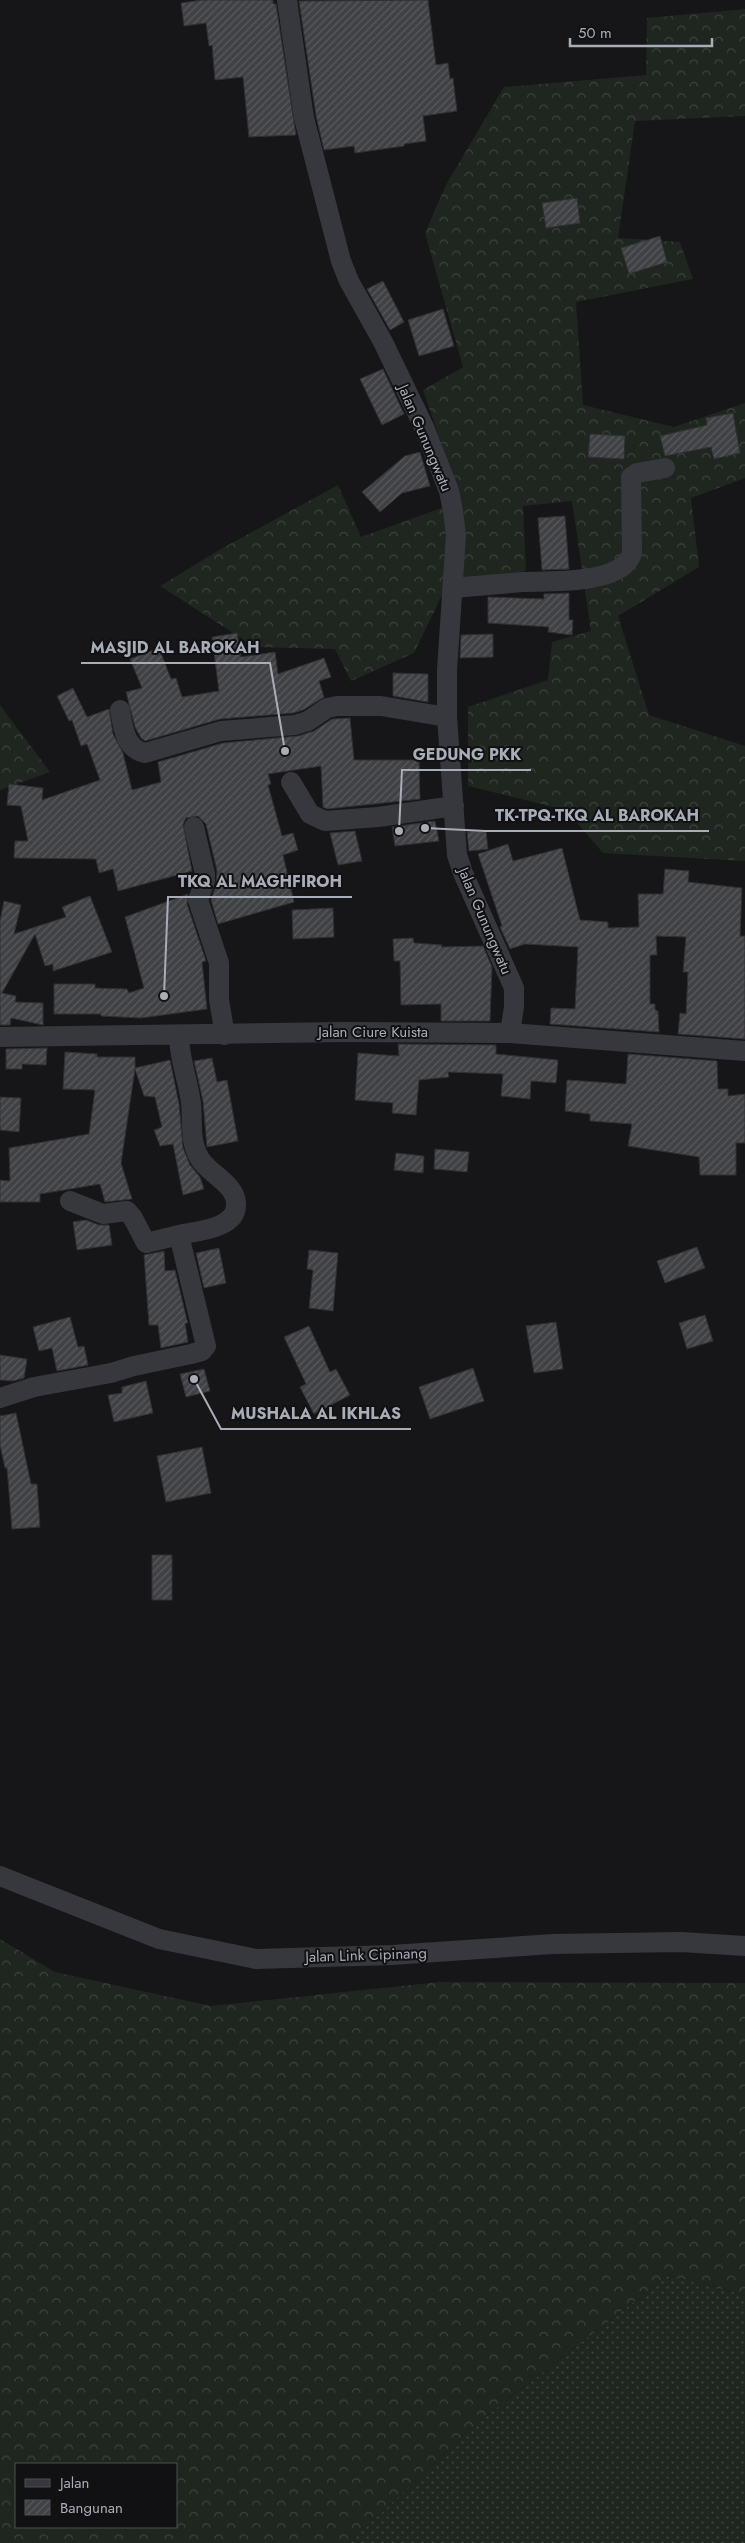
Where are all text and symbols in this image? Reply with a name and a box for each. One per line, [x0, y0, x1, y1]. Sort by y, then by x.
scale bar [570, 15, 712, 47]
text: 50 m [578, 22, 612, 44]
street label: Jalan Gunungwatu [392, 379, 457, 495]
callout: MASJID AL BAROKAH [81, 632, 270, 663]
text: MASJID AL BAROKAH [90, 636, 260, 659]
callout: GEDUNG PKK [402, 739, 531, 770]
text: GEDUNG PKK [413, 743, 522, 766]
callout: TK-TPQ-TKQ AL BAROKAH [485, 800, 709, 831]
text: TK-TPQ-TKQ AL BAROKAH [495, 804, 699, 827]
street label: Jalan Gunungwatu [452, 862, 517, 978]
callout: TKQ AL MAGHFIROH [168, 866, 352, 897]
text: TKQ AL MAGHFIROH [178, 870, 342, 893]
street label: Jalan Ciure Kuista [316, 1021, 428, 1043]
callout: MUSHALA AL IKHLAS [221, 1398, 411, 1429]
text: MUSHALA AL IKHLAS [231, 1402, 401, 1425]
street label: Jalan Link Cipinang [303, 1942, 427, 1968]
legend [15, 2463, 178, 2528]
text: Jalan [58, 2472, 89, 2494]
text: Bangunan [60, 2497, 123, 2519]

